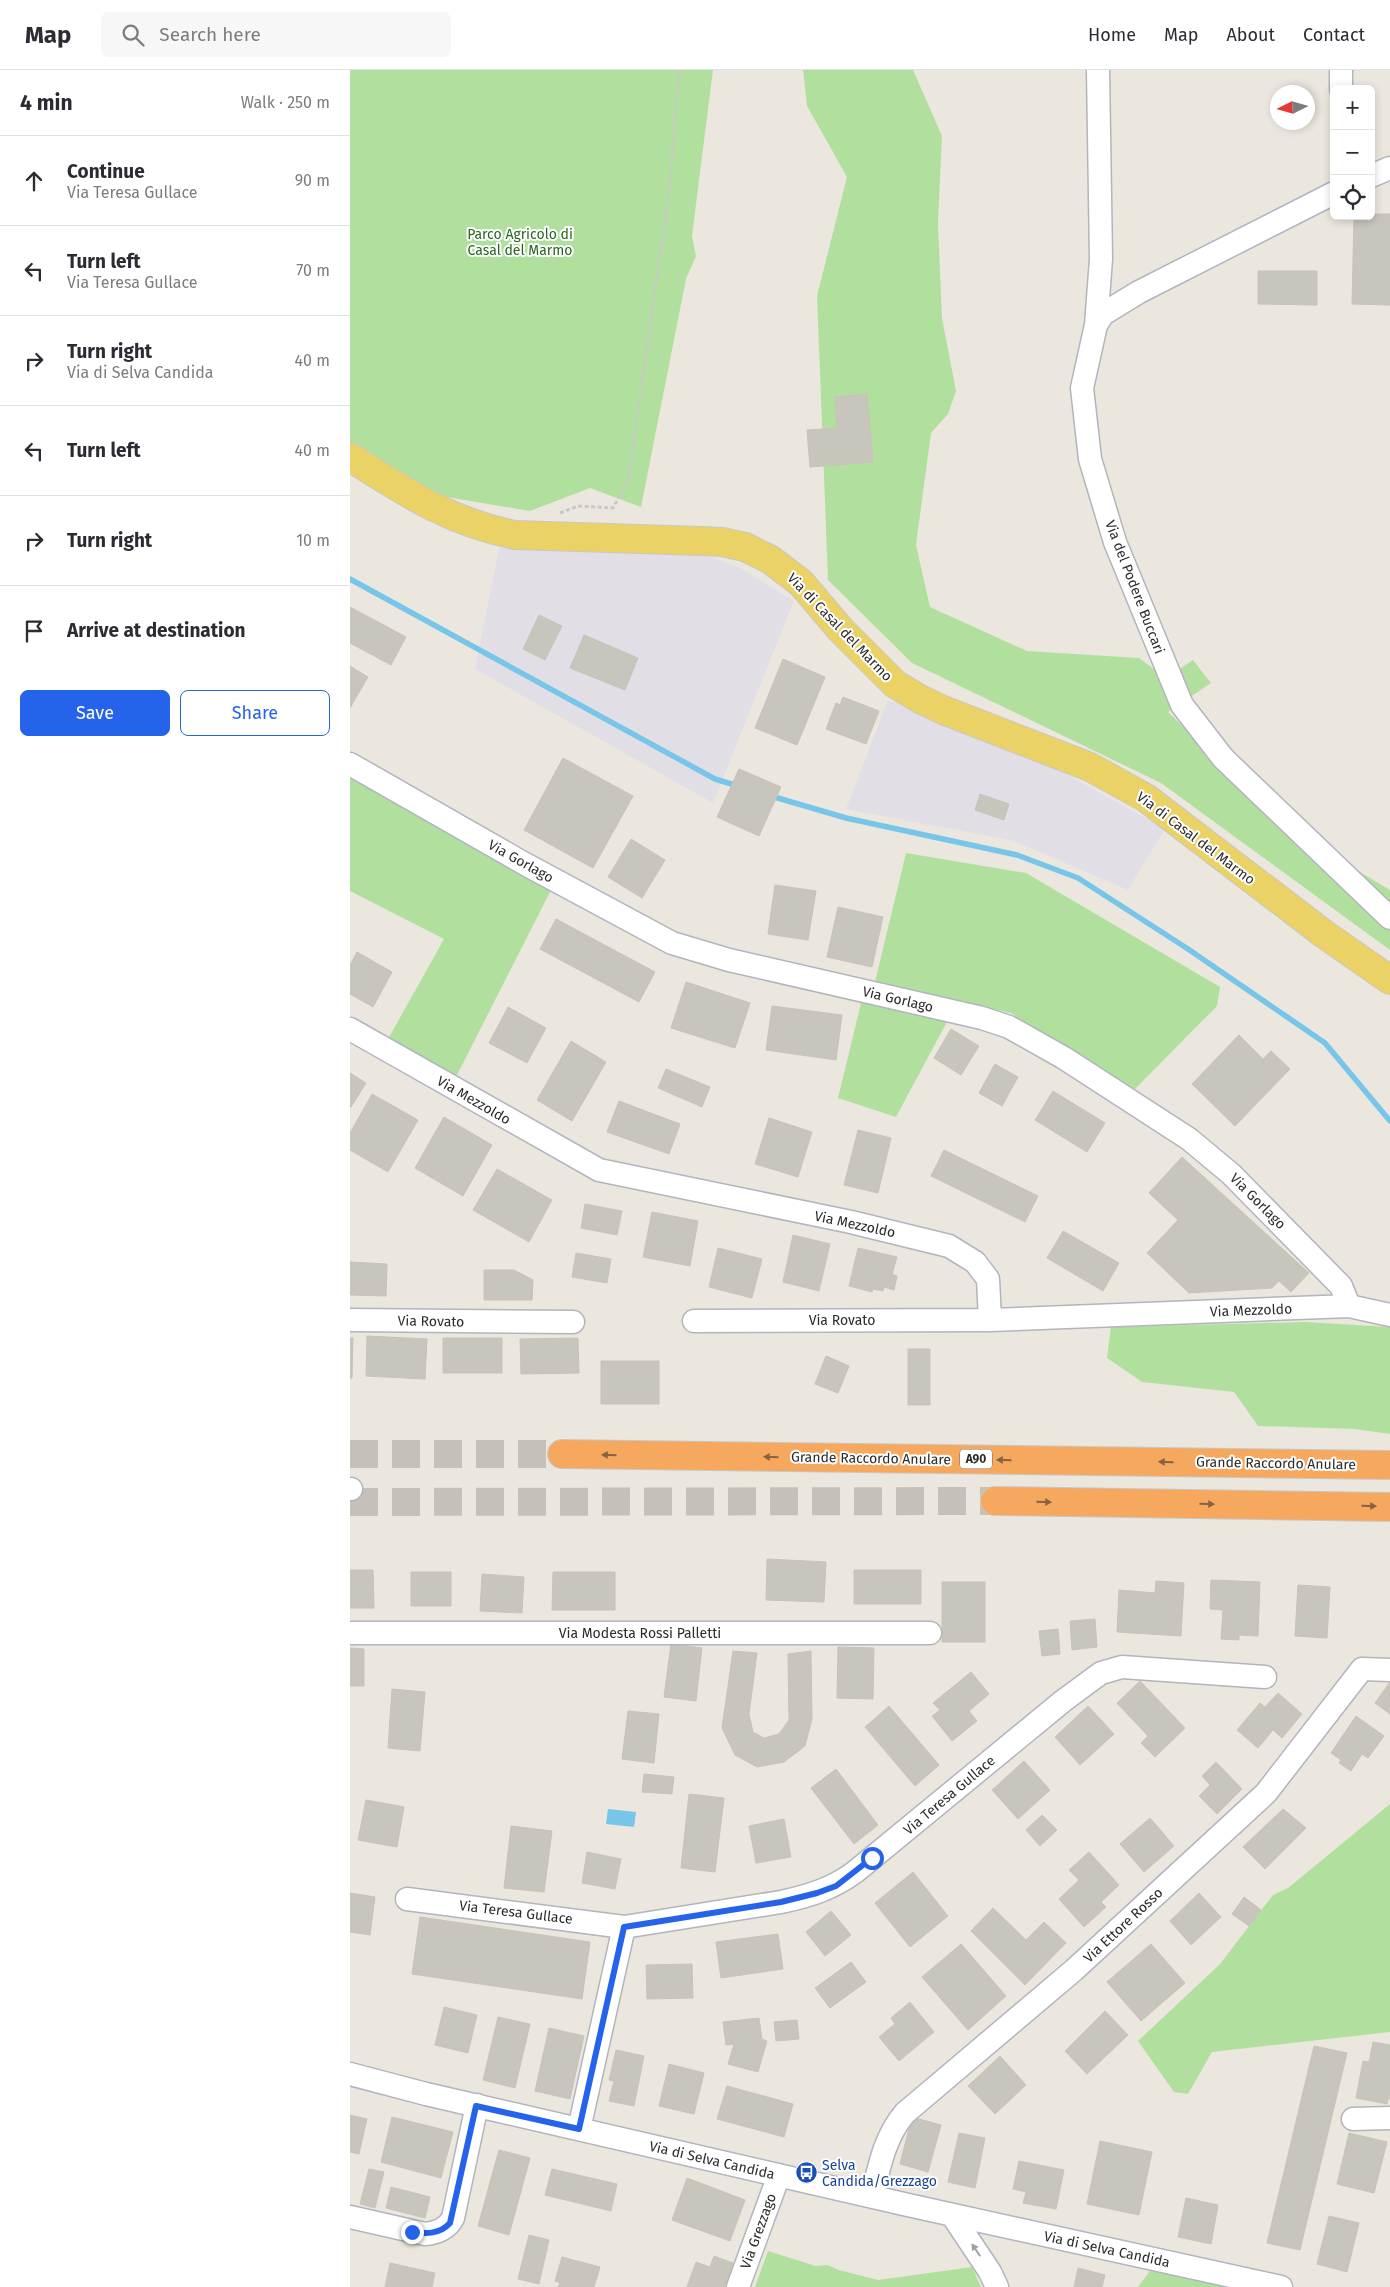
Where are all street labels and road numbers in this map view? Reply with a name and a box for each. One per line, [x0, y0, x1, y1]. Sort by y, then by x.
street label: Via del Podere Buccari [1101, 518, 1168, 656]
street label: Via di Casal del Marmo [784, 570, 896, 685]
street label: Via di Casal del Marmo [1133, 788, 1258, 888]
street label: Via Gorlago [485, 836, 556, 886]
street label: Via Gorlago [861, 983, 935, 1016]
street label: Via Mezzoldo [434, 1072, 514, 1128]
street label: Via Gorlago [1226, 1170, 1289, 1233]
street label: Via Mezzoldo [813, 1208, 897, 1241]
street label: Via Mezzoldo [1210, 1301, 1292, 1320]
street label: Via Rovato [397, 1312, 465, 1331]
street label: Via Rovato [809, 1312, 875, 1329]
street label: Grande Raccordo Anulare [791, 1449, 951, 1468]
road number: A90 [960, 1450, 992, 1468]
street label: Grande Raccordo Anulare [1196, 1454, 1356, 1473]
street label: Via Modesta Rossi Palletti [559, 1625, 721, 1642]
street label: Via Teresa Gullace [900, 1752, 999, 1839]
street label: Via Ettore Rosso [1080, 1884, 1167, 1966]
street label: Via Teresa Gullace [458, 1897, 574, 1928]
street label: Via di Selva Candida [648, 2138, 776, 2183]
street label: Via Grezzago [737, 2191, 780, 2271]
street label: Via di Selva Candida [1042, 2228, 1171, 2271]

